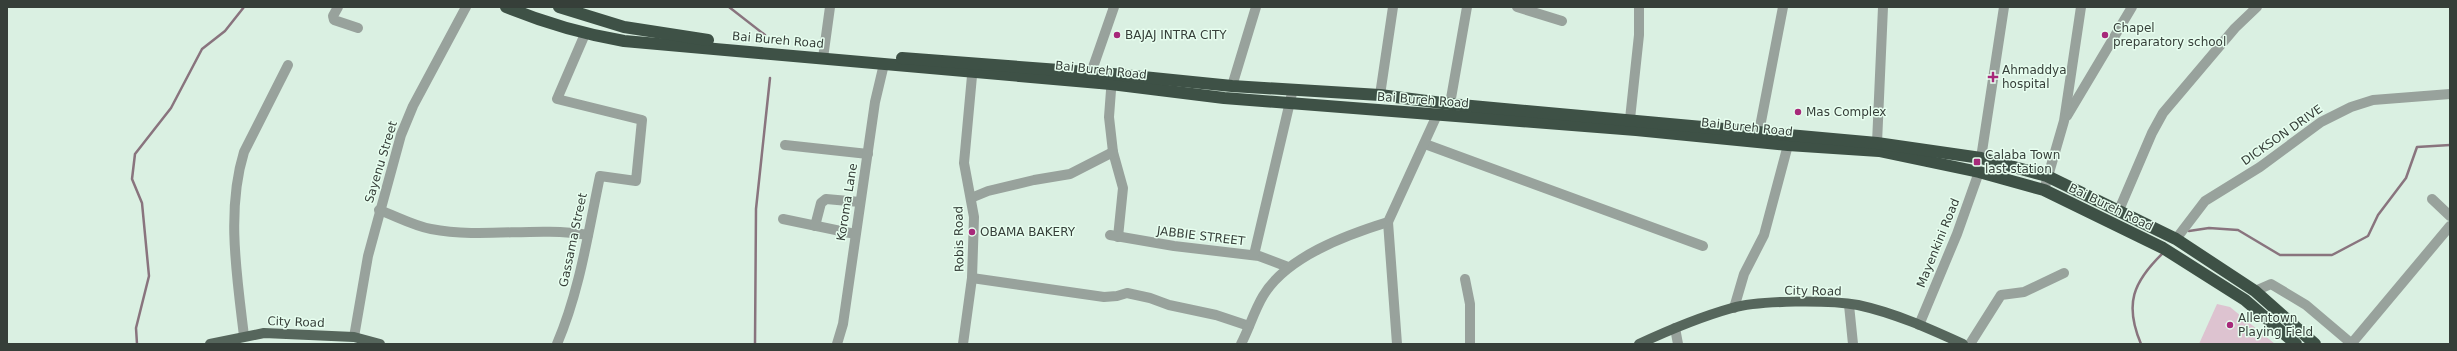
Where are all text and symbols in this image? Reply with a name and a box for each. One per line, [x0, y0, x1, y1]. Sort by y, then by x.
place label: Chapel preparatory school [2113, 21, 2226, 49]
place label: BAJAJ INTRA CITY [1125, 28, 1227, 42]
street label: Bai Bureh Road [731, 29, 825, 51]
marker: BAJAJ INTRA CITY [1112, 30, 1122, 40]
marker: Chapel preparatory school [2100, 30, 2110, 40]
street label: Bai Bureh Road [1054, 58, 1148, 82]
place label: Ahmaddya hospital [2002, 63, 2067, 91]
marker: Ahmaddya hospital [1987, 71, 1999, 83]
street label: Bai Bureh Road [1377, 90, 1469, 110]
street label: DICKSON DRIVE [2239, 102, 2325, 168]
place label: Mas Complex [1806, 105, 1886, 119]
marker: Mas Complex [1793, 107, 1803, 117]
street label: Bai Bureh Road [1700, 115, 1794, 139]
street label: Sayenu Street [362, 119, 400, 205]
place label: Calaba Town last station [1985, 148, 2060, 176]
marker: Calaba Town last station [1972, 157, 1982, 167]
street label: Koroma Lane [834, 162, 860, 242]
street label: Bai Bureh Road [2067, 181, 2155, 233]
street label: Gassama Street [556, 191, 590, 288]
street label: Mayenkini Road [1914, 196, 1962, 290]
street label: Robis Road [951, 206, 967, 272]
street label: JABBIE STREET [1155, 224, 1247, 248]
place label: OBAMA BAKERY [980, 225, 1076, 239]
marker: OBAMA BAKERY [967, 227, 977, 237]
street label: City Road [1784, 283, 1842, 299]
place label: Allentown Playing Field [2238, 311, 2313, 339]
street label: City Road [267, 314, 325, 330]
marker: Allentown Playing Field [2225, 320, 2235, 330]

